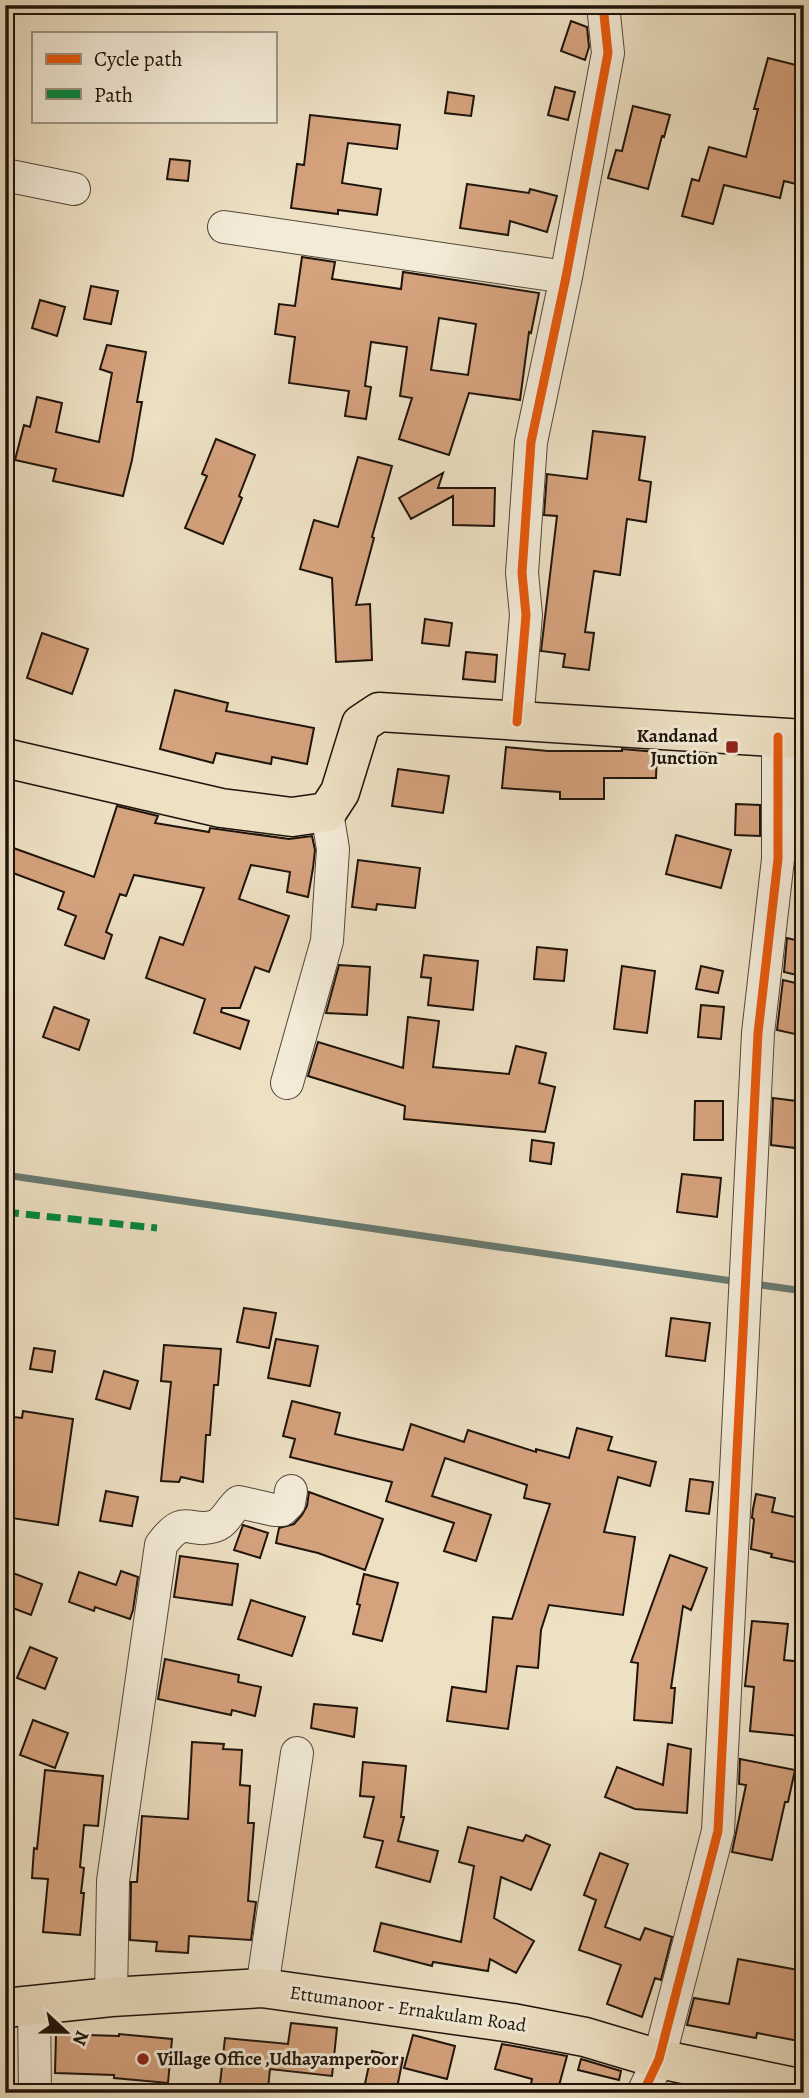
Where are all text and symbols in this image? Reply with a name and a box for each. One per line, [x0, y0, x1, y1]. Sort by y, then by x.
legend [32, 32, 276, 122]
text: Cycle path [94, 45, 183, 73]
text: Path [94, 81, 133, 109]
place label: Kandanad Junction [636, 723, 719, 771]
marker: Kandanad Junction [724, 739, 740, 755]
street label: Ettumanoor - Ernakulam Road [288, 1980, 529, 2039]
north arrow [32, 1996, 102, 2066]
text: N [66, 2027, 95, 2049]
place label: Village Office ,Udhayamperoor [156, 2046, 399, 2072]
marker: Village Office ,Udhayamperoor [135, 2051, 151, 2067]

